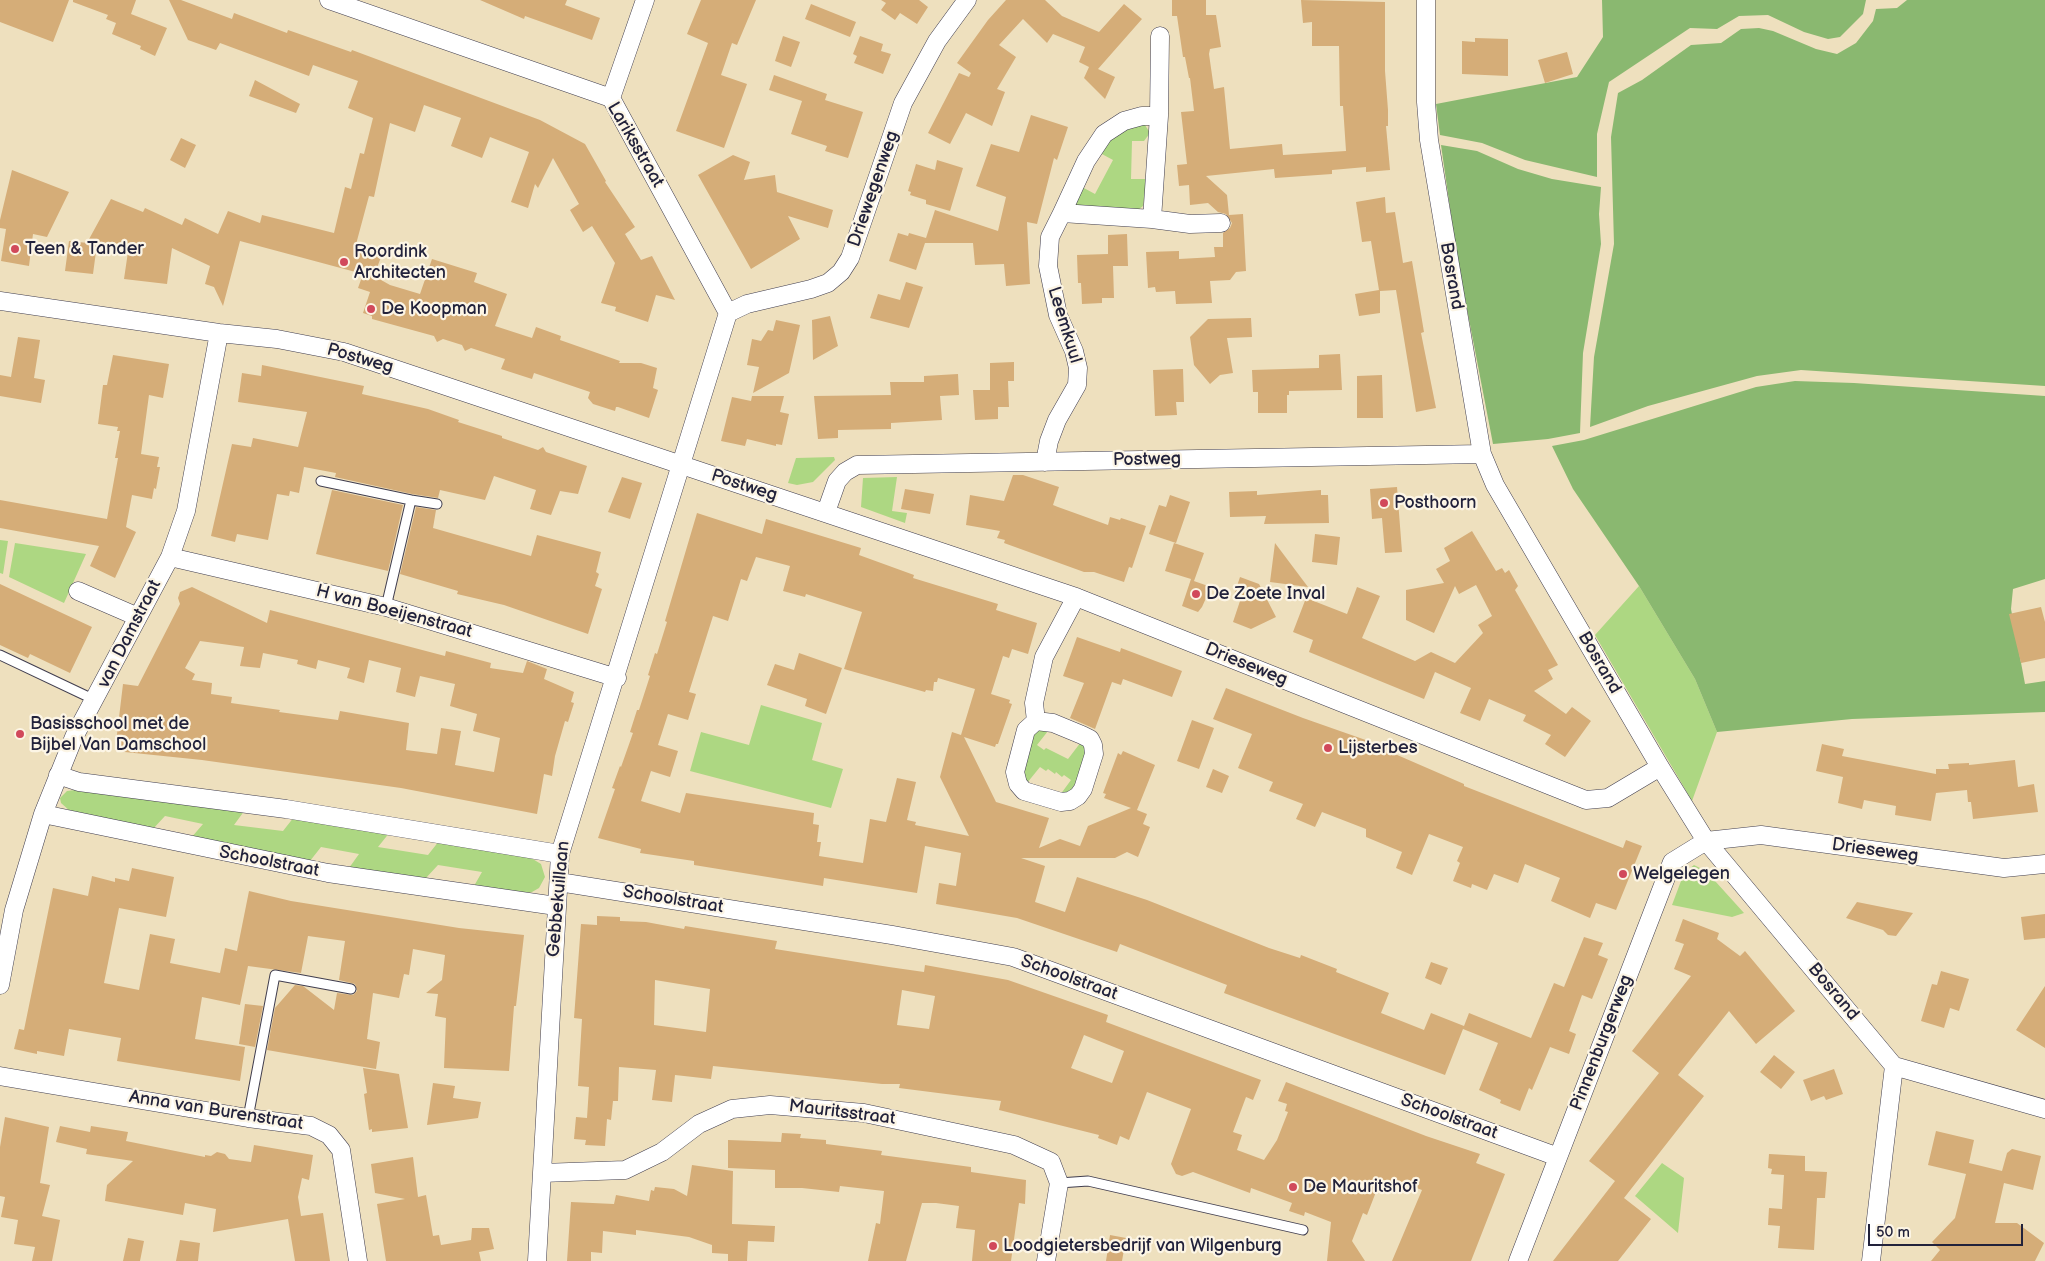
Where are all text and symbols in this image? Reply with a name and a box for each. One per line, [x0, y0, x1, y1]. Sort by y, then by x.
street label: Lariksstraat [602, 99, 668, 191]
street label: Driewegenweg [844, 128, 904, 250]
place label: Teen & Tander [25, 238, 144, 260]
place label: Roordink Architecten [354, 241, 446, 284]
street label: Bosrand [1434, 241, 1468, 311]
marker: Teen & Tander [9, 243, 21, 255]
marker: Roordink Architecten [338, 256, 350, 268]
street label: Leemkuul [1042, 284, 1086, 366]
place label: De Koopman [381, 298, 487, 320]
marker: De Koopman [365, 303, 377, 315]
street label: Postweg [324, 339, 396, 379]
street label: Postweg [1113, 449, 1181, 471]
street label: Postweg [708, 465, 780, 507]
place label: Posthoorn [1394, 492, 1476, 514]
marker: Posthoorn [1378, 497, 1390, 509]
street label: van Damstraat [94, 576, 166, 692]
street label: H van Boeijenstraat [314, 581, 474, 643]
place label: De Zoete Inval [1206, 583, 1325, 605]
marker: De Zoete Inval [1190, 588, 1202, 600]
street label: Bosrand [1573, 628, 1625, 698]
street label: Drieseweg [1202, 639, 1290, 691]
place label: Basisschool met de Bijbel Van Damschool [30, 713, 206, 756]
marker: Basisschool met de Bijbel Van Damschool [14, 728, 26, 740]
place label: Lijsterbes [1338, 737, 1418, 759]
marker: Lijsterbes [1322, 742, 1334, 754]
street label: Drieseweg [1830, 834, 1920, 868]
street label: Gebbekuillaan [543, 840, 575, 958]
street label: Schoolstraat [217, 842, 321, 882]
place label: Welgelegen [1633, 863, 1730, 885]
marker: Welgelegen [1617, 868, 1629, 880]
street label: Schoolstraat [621, 881, 725, 919]
street label: Schoolstraat [1018, 951, 1120, 1005]
street label: Bosrand [1803, 959, 1863, 1025]
street label: Pinnenburgerweg [1566, 972, 1638, 1114]
street label: Anna van Burenstraat [127, 1087, 305, 1135]
street label: Schoolstraat [1398, 1090, 1500, 1144]
street label: Mauritsstraat [787, 1096, 897, 1130]
place label: De Mauritshof [1303, 1176, 1418, 1198]
marker: De Mauritshof [1287, 1181, 1299, 1193]
scale bar [1870, 1214, 2025, 1246]
text: 50 m [1876, 1223, 1910, 1242]
place label: Loodgietersbedrijf van Wilgenburg [1003, 1235, 1282, 1257]
marker: Loodgietersbedrijf van Wilgenburg [987, 1240, 999, 1252]

